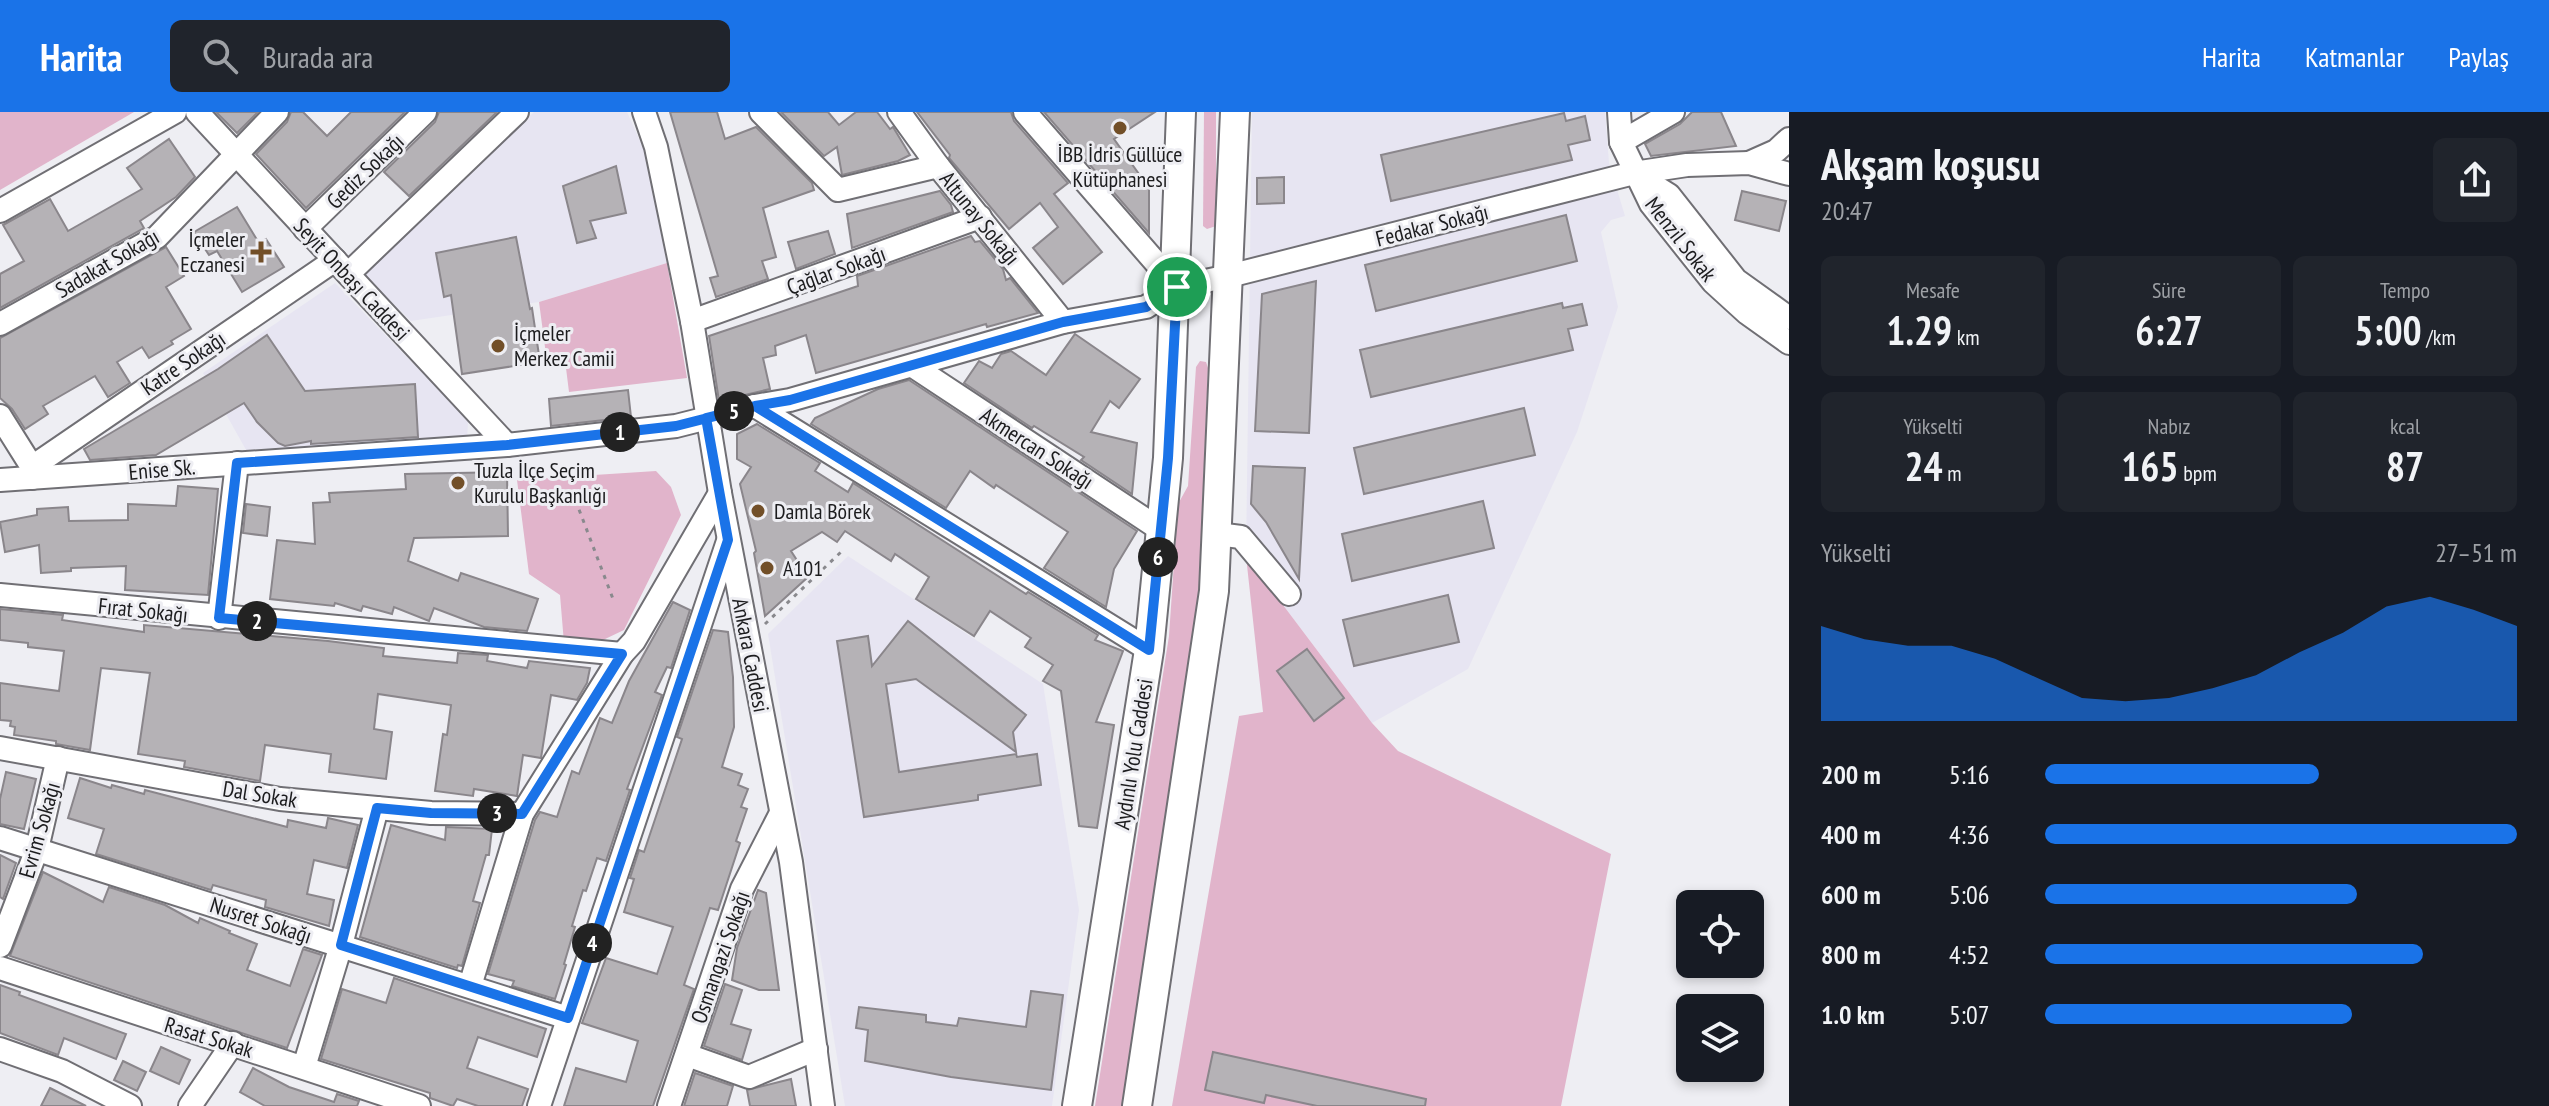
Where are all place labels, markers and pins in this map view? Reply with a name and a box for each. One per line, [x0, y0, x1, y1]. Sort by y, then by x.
marker: İBB İdris Güllüce Kütüphanesi [1111, 119, 1129, 137]
place label: İBB İdris Güllüce Kütüphanesi [1058, 140, 1182, 193]
place label: İçmeler Eczanesi [180, 225, 245, 278]
marker: İçmeler Eczanesi [252, 243, 270, 261]
pin [1143, 253, 1211, 321]
place label: İçmeler Merkez Camii [514, 319, 615, 372]
marker: İçmeler Merkez Camii [489, 337, 507, 355]
pin: 5 [714, 391, 754, 431]
pin: 1 [600, 412, 640, 452]
place label: Tuzla İlçe Seçim Kurulu Başkanlığı [474, 456, 607, 509]
marker: Tuzla İlçe Seçim Kurulu Başkanlığı [449, 474, 467, 492]
place label: Damla Börek [774, 497, 871, 525]
marker: Damla Börek [749, 502, 767, 520]
pin: 6 [1138, 537, 1178, 577]
place label: A101 [783, 554, 823, 582]
marker: A101 [758, 559, 776, 577]
pin: 2 [237, 601, 277, 641]
pin: 3 [477, 793, 517, 833]
pin: 4 [572, 923, 612, 963]

